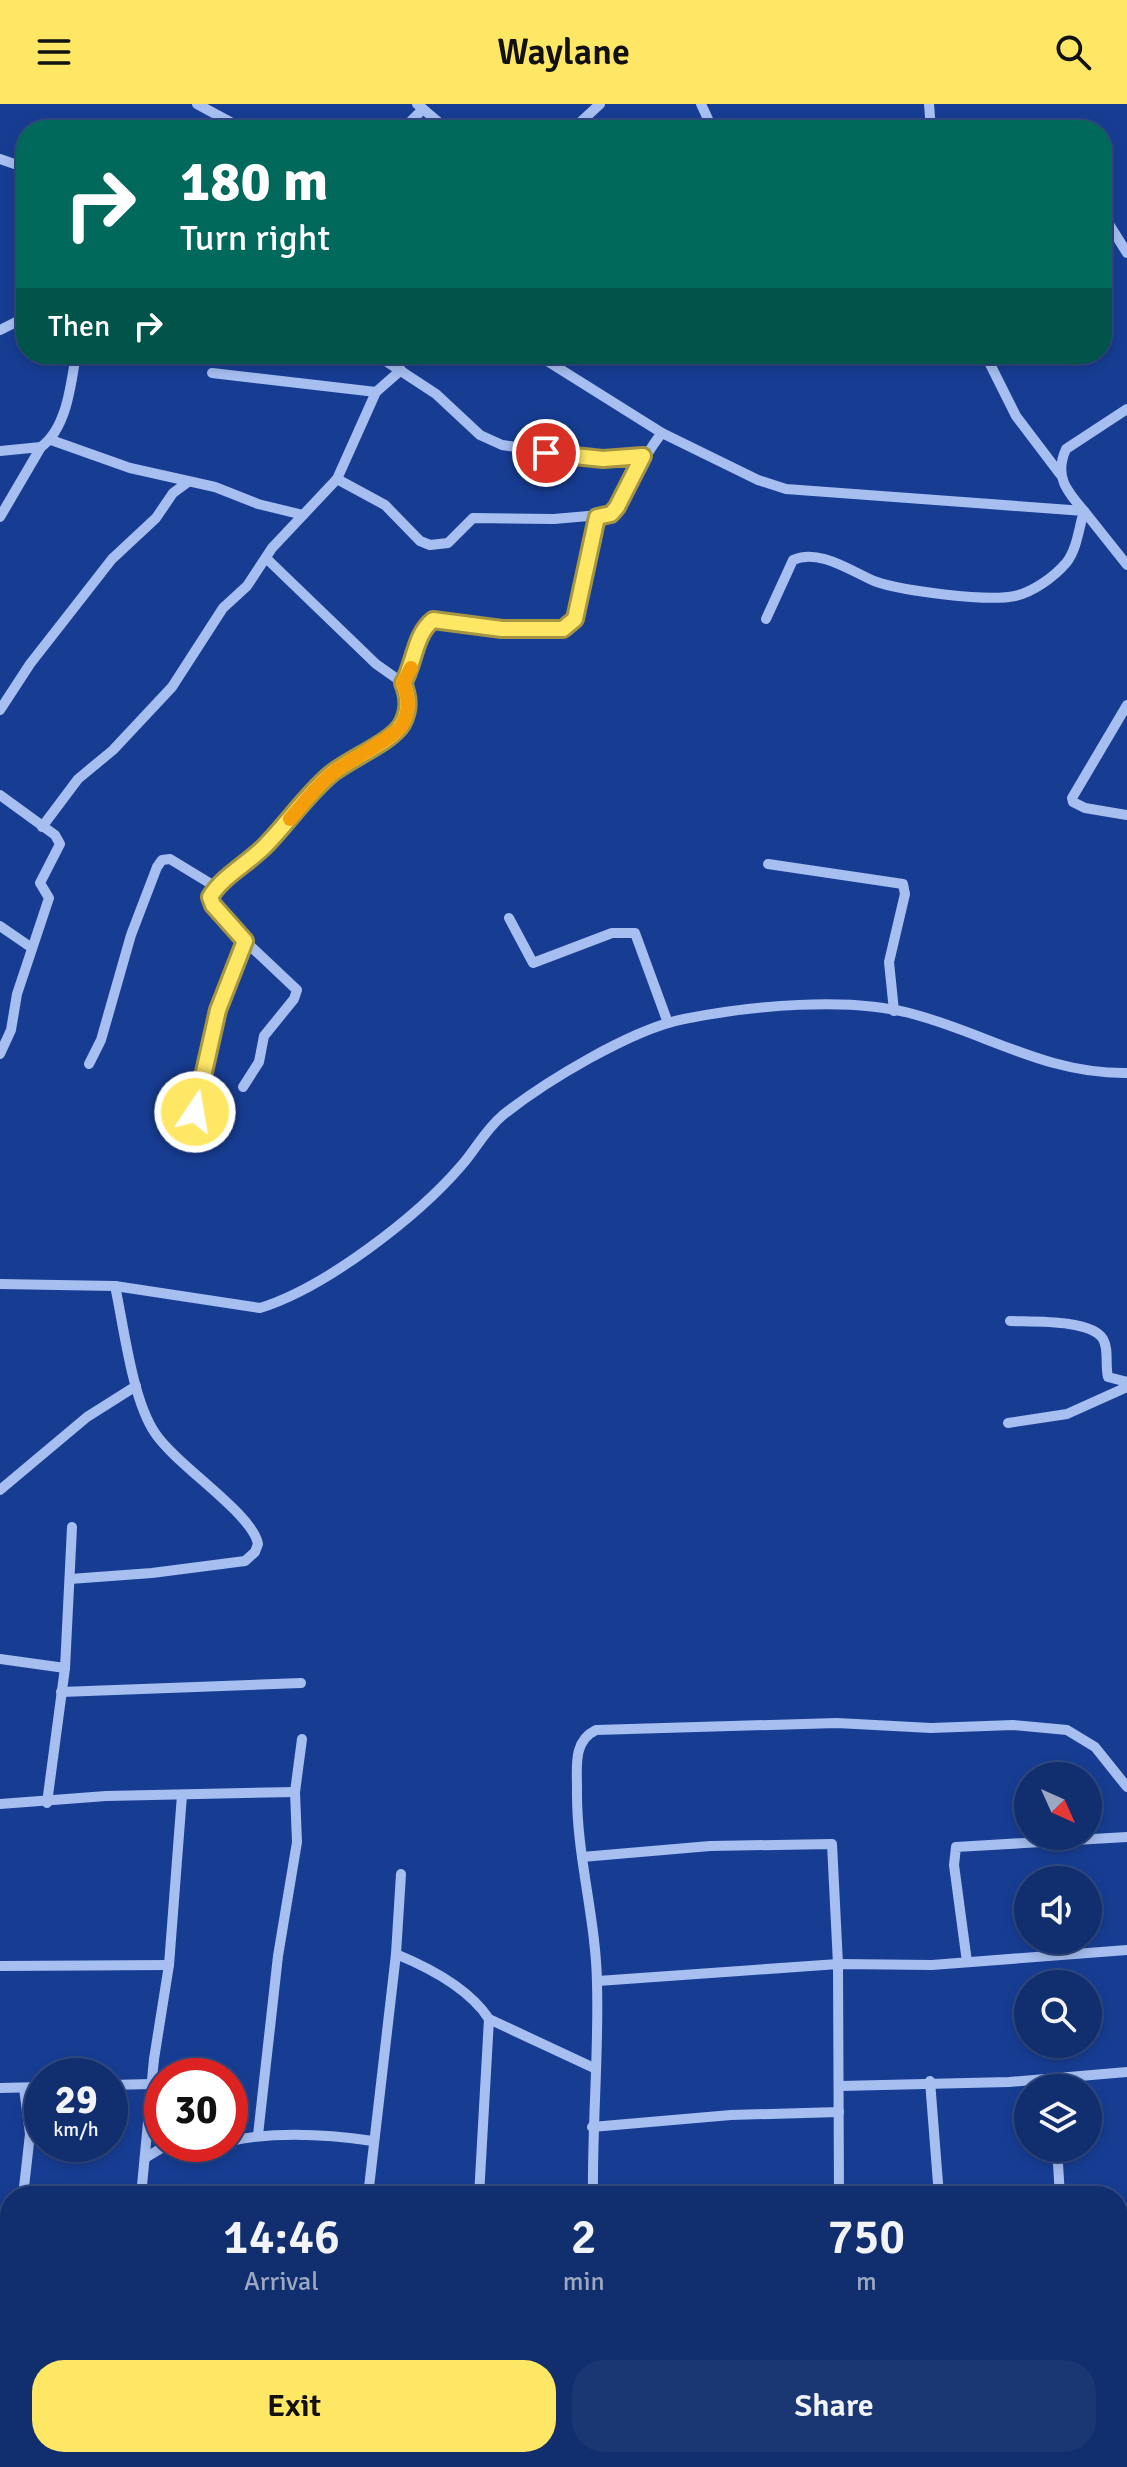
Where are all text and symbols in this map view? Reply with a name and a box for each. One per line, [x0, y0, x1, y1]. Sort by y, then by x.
icon: menu [32, 30, 76, 74]
text: Waylane [497, 30, 630, 75]
icon: search [1051, 30, 1095, 74]
text: 180 m [180, 147, 328, 216]
icon: right [48, 152, 152, 256]
text: Turn right [180, 216, 330, 261]
icon: right [126, 304, 170, 348]
text: Then [48, 308, 110, 345]
pin [512, 419, 580, 487]
icon: arrive [524, 431, 568, 475]
position arrow [153, 1070, 237, 1154]
north arrow [1014, 1762, 1102, 1850]
map controls [1014, 1762, 1102, 2162]
button: sound [1014, 1866, 1102, 1954]
button: search [1014, 1970, 1102, 2058]
speed limit sign: 30 [144, 2058, 248, 2162]
button: layers [1014, 2074, 1102, 2162]
text: 29 [54, 2075, 98, 2125]
text: km/h [53, 2117, 99, 2142]
text: 14:46 [223, 2208, 340, 2267]
text: 2 [571, 2208, 597, 2267]
text: 750 [827, 2208, 905, 2267]
text: Arrival [244, 2266, 319, 2298]
text: min [563, 2266, 605, 2298]
text: m [856, 2266, 877, 2298]
button: Exit [32, 2360, 556, 2452]
button: Share [572, 2360, 1096, 2452]

